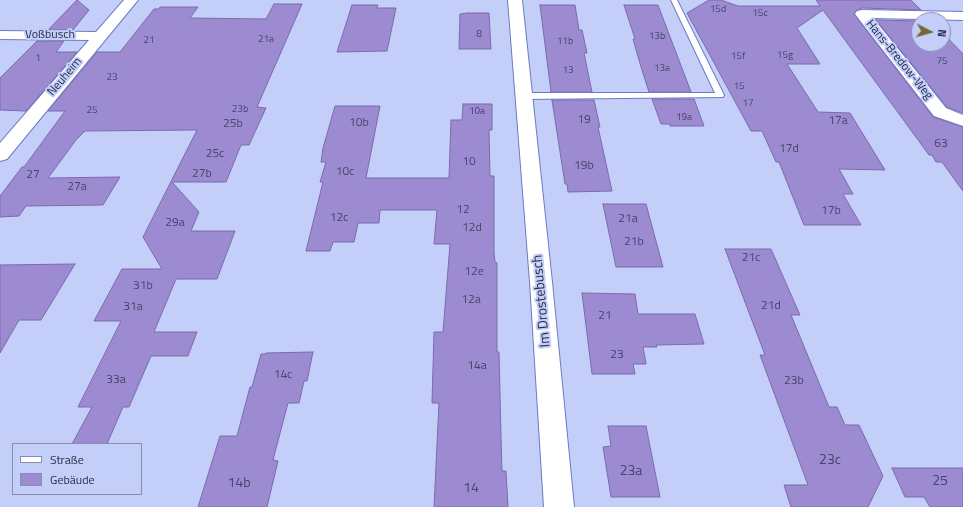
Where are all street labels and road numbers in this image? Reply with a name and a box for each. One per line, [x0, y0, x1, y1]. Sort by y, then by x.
street label: Hans-Bredow-Weg [863, 17, 935, 103]
street label: Voßbusch [25, 28, 75, 42]
street label: Neuheim [45, 55, 85, 99]
street label: Im Drostebusch [530, 254, 554, 348]

